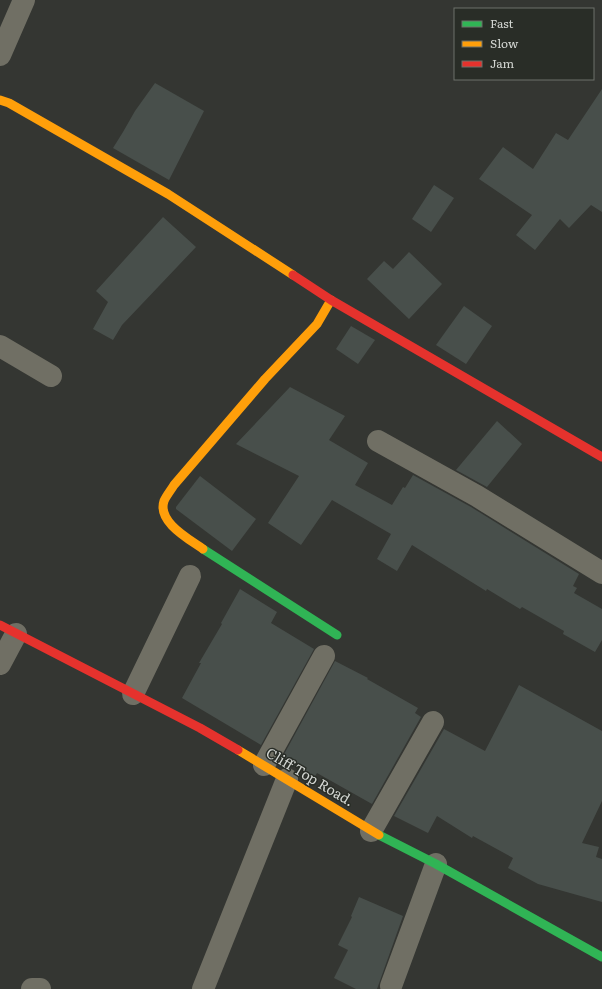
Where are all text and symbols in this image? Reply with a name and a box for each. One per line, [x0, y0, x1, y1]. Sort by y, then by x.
legend [454, 8, 594, 80]
text: Fast [490, 14, 514, 32]
text: Slow [490, 34, 519, 52]
text: Jam [490, 54, 515, 72]
street label: Cliff Top Road. [263, 742, 358, 810]

